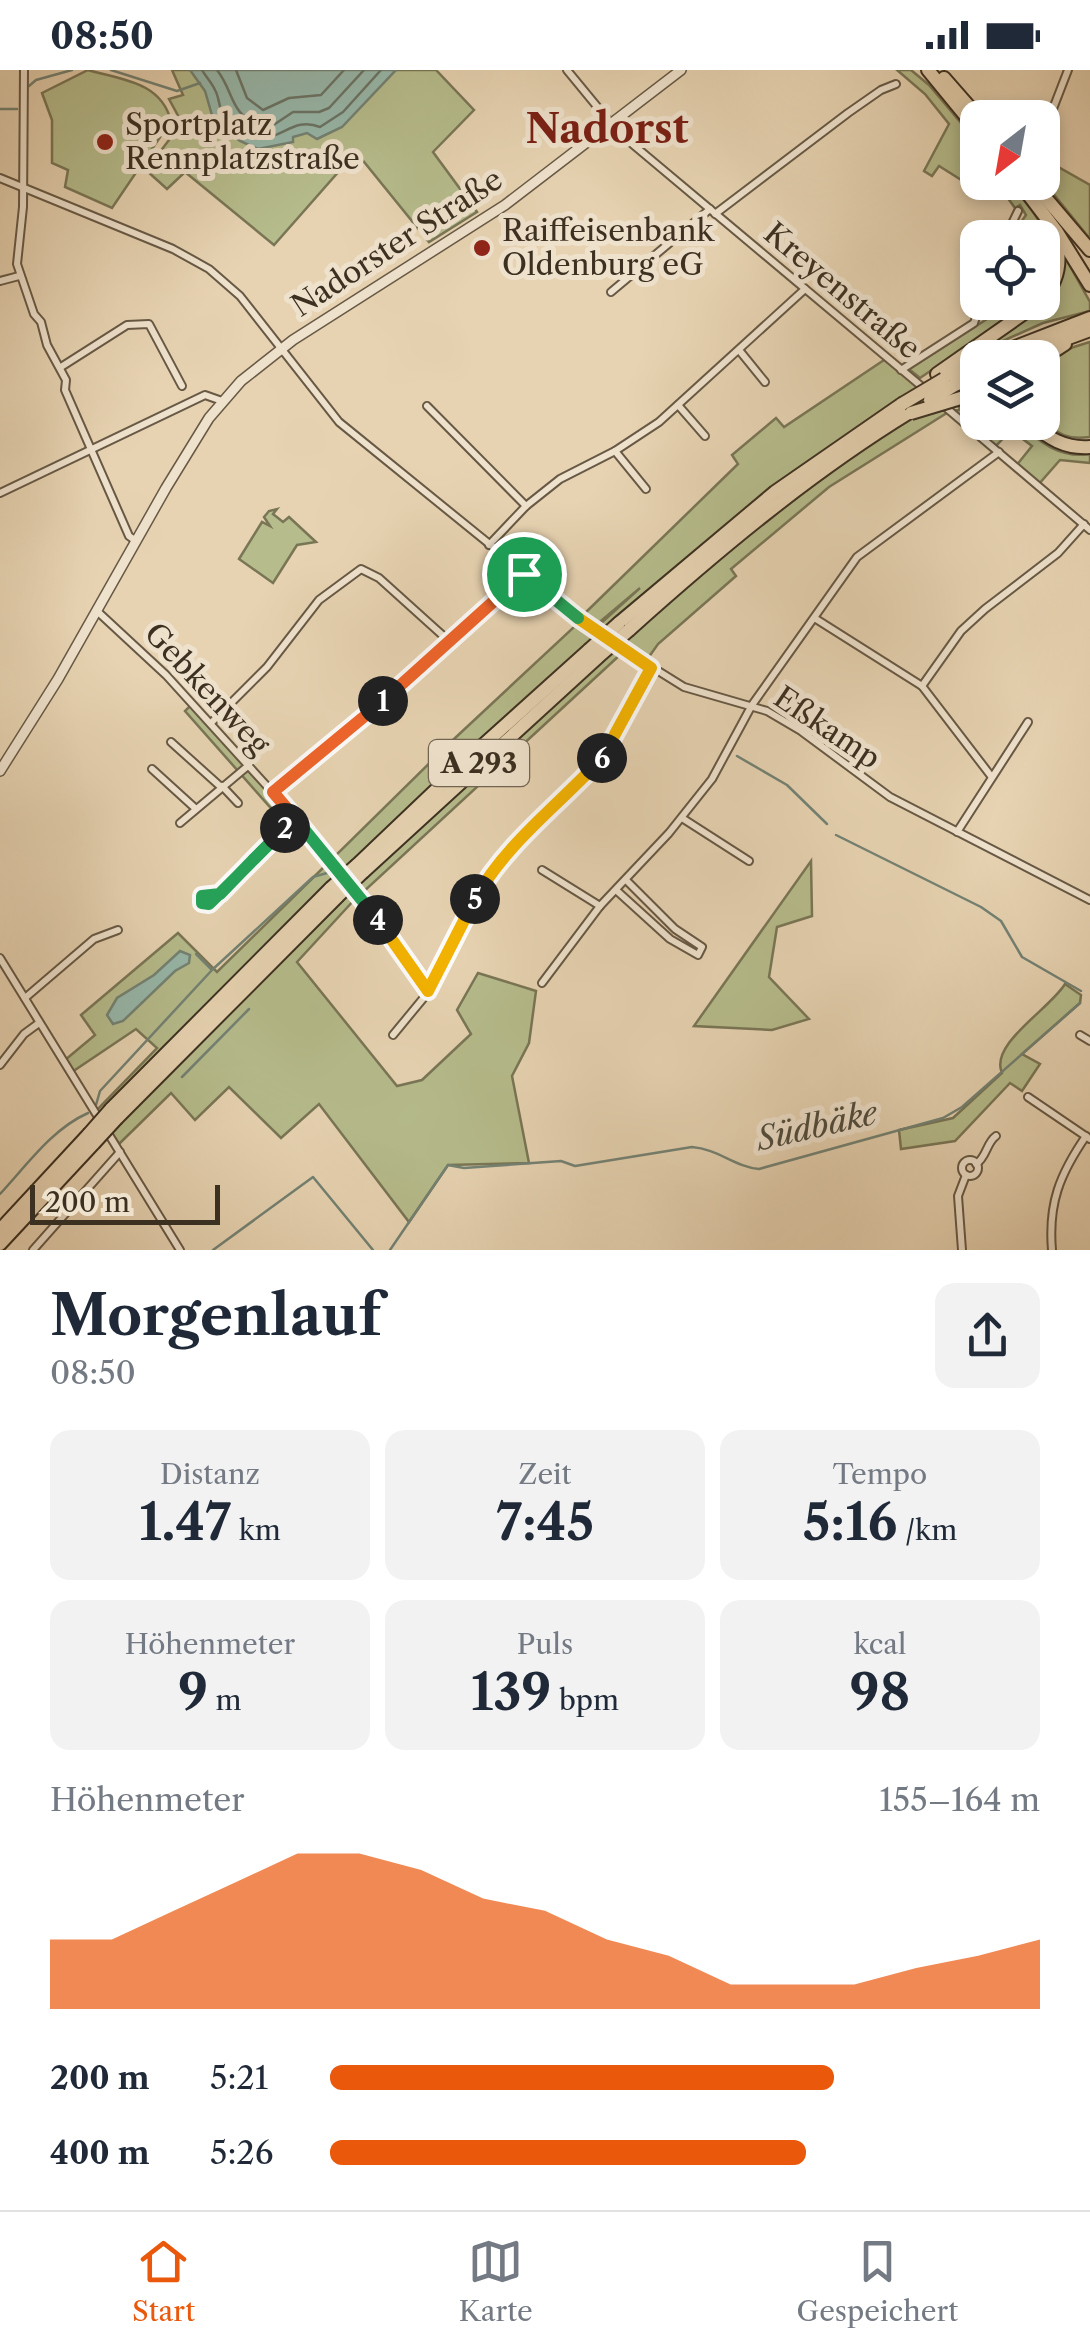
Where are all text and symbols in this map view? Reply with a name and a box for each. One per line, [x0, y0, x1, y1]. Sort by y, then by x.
text: 08:50 [50, 12, 154, 59]
north arrow [960, 100, 1060, 200]
map controls [960, 100, 1060, 440]
district label: Nadorst [526, 104, 688, 153]
place label: Sportplatz Rennplatzstraße [125, 106, 360, 177]
marker: Sportplatz Rennplatzstraße [94, 131, 116, 153]
street label: Nadorster Straße [284, 161, 509, 325]
place label: Raiffeisenbank Oldenburg eG [502, 212, 715, 283]
street label: Kreyenstraße [757, 215, 928, 367]
button: locate [960, 220, 1060, 320]
marker: Raiffeisenbank Oldenburg eG [471, 237, 493, 259]
button: layers [960, 340, 1060, 440]
pin [482, 532, 567, 617]
icon: arrive [497, 547, 552, 602]
street label: Gebkenweg [137, 615, 278, 762]
pin: 1 [358, 676, 408, 726]
street label: Eßkamp [767, 679, 888, 777]
text: 1 [377, 684, 389, 718]
pin: 6 [577, 733, 627, 783]
road number: A 293 [429, 740, 529, 786]
text: 6 [594, 741, 610, 775]
pin: 2 [260, 803, 310, 853]
text: 2 [277, 811, 293, 845]
pin: 5 [450, 874, 500, 924]
text: 5 [467, 882, 483, 916]
pin: 4 [353, 895, 403, 945]
text: 4 [370, 903, 386, 937]
water label: Südbäke [751, 1092, 882, 1159]
scale bar [30, 1180, 220, 1224]
text: 200 m [45, 1185, 130, 1219]
text: Morgenlauf [50, 1282, 381, 1349]
button: share [935, 1283, 1040, 1388]
text: 08:50 [50, 1353, 136, 1392]
text: Distanz [160, 1457, 260, 1491]
text: Zeit [518, 1457, 572, 1491]
text: Tempo [833, 1457, 927, 1491]
text: 1.47 [139, 1491, 231, 1553]
text: 7:45 [496, 1491, 594, 1553]
text: 5:16 [803, 1491, 898, 1553]
text: km [231, 1513, 281, 1547]
text: /km [898, 1513, 957, 1547]
text: Höhenmeter [125, 1627, 295, 1661]
text: Puls [517, 1627, 573, 1661]
text: kcal [854, 1627, 906, 1661]
text: 9 [178, 1661, 208, 1723]
text: 139 [471, 1661, 551, 1723]
text: 98 [850, 1661, 910, 1723]
text: m [208, 1683, 242, 1717]
text: bpm [551, 1683, 619, 1717]
text: Höhenmeter [50, 1780, 245, 1819]
text: 155–164 m [879, 1780, 1040, 1819]
text: 200 m [50, 2058, 150, 2097]
text: 5:21 [210, 2058, 268, 2097]
text: 400 m [50, 2133, 150, 2172]
text: 5:26 [210, 2133, 274, 2172]
tab: Start [132, 2234, 195, 2328]
tab: Karte [459, 2234, 533, 2328]
tab: Gespeichert [797, 2234, 958, 2328]

